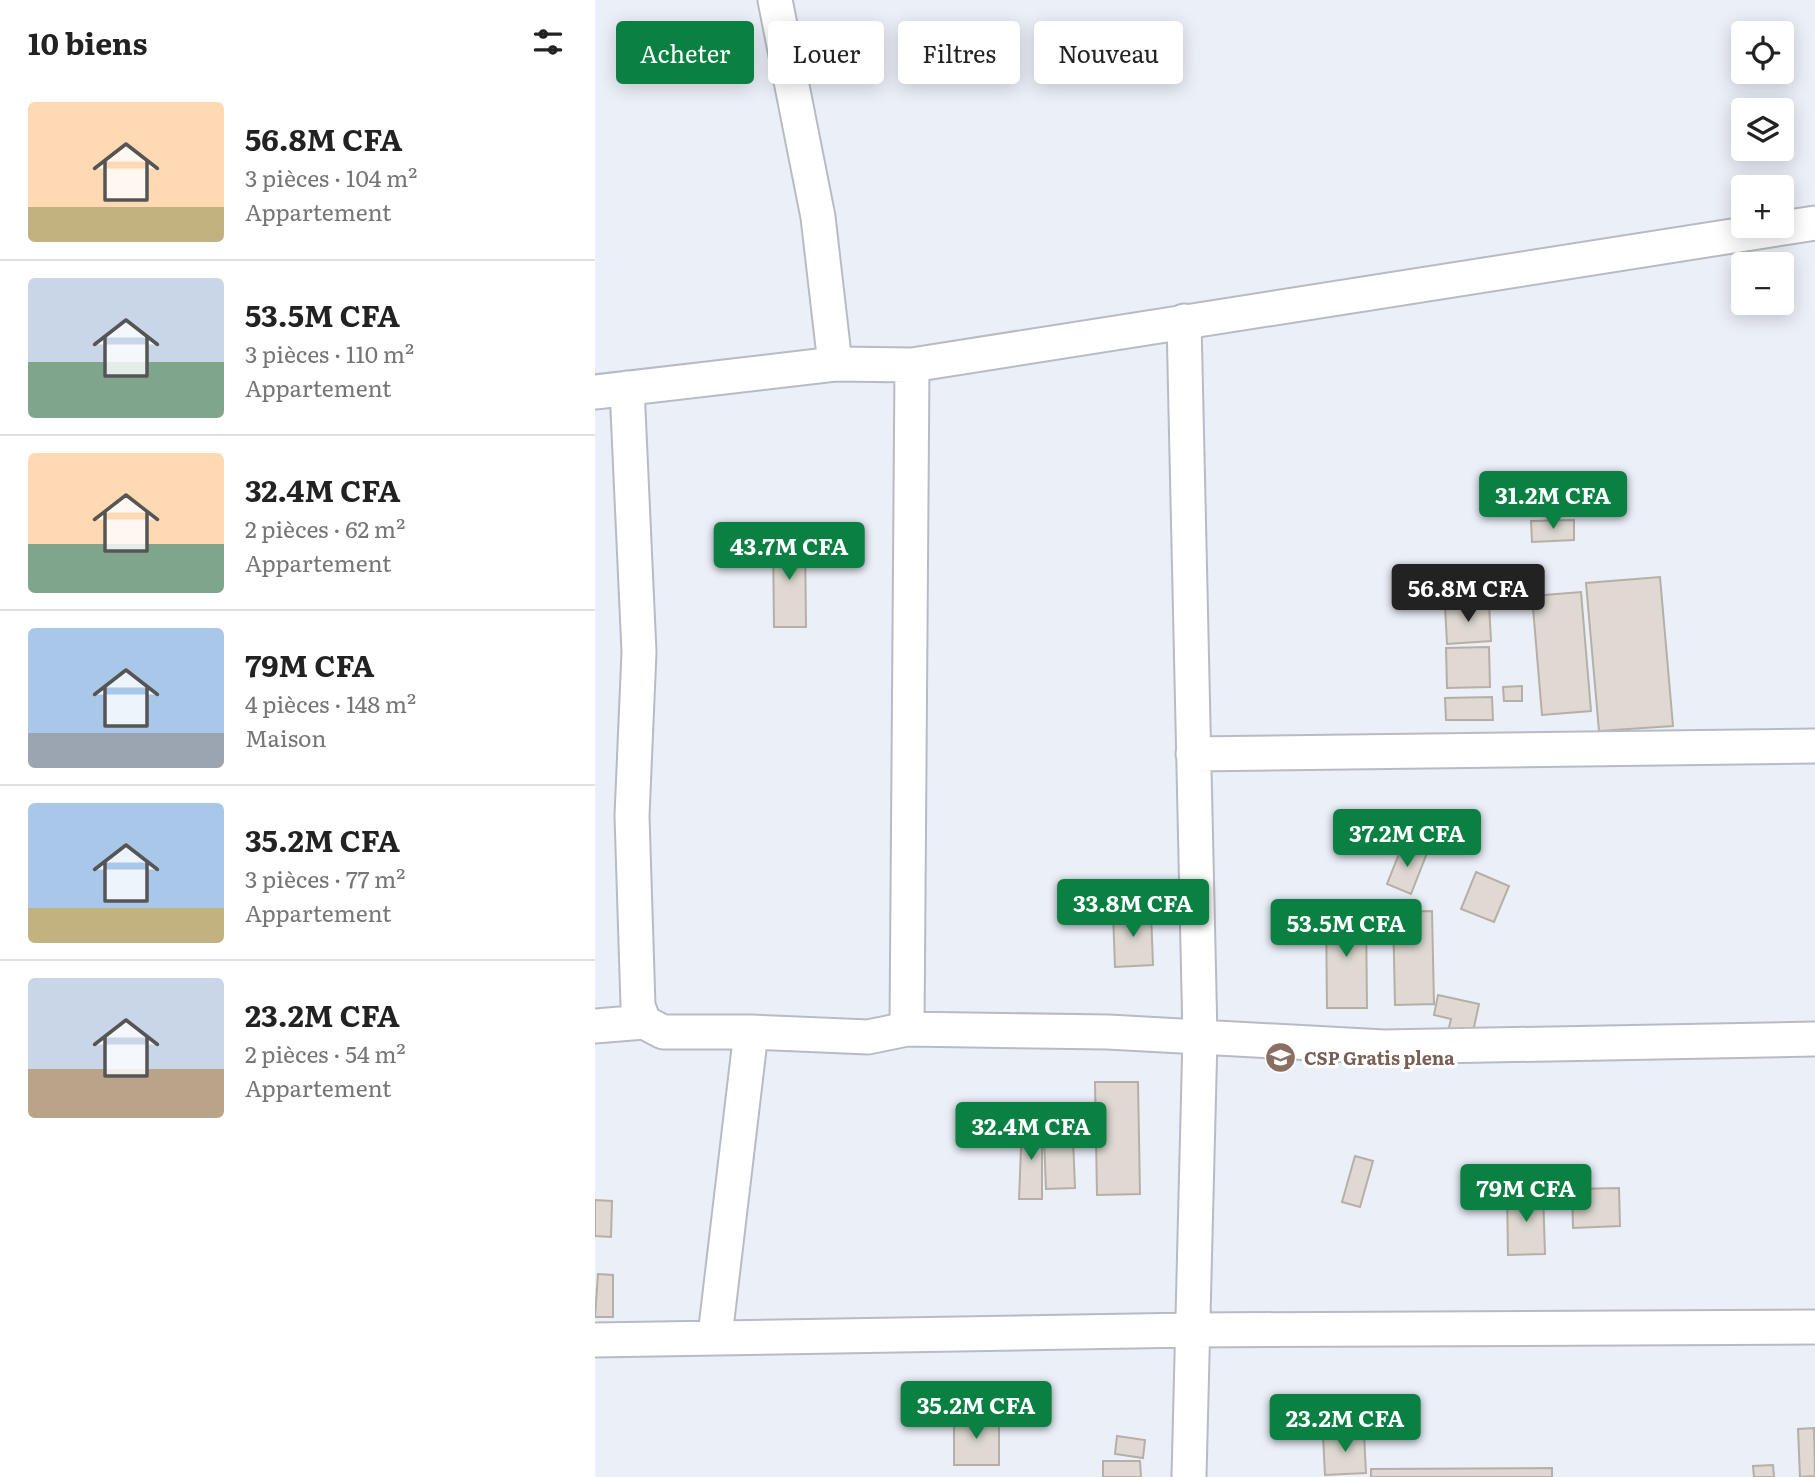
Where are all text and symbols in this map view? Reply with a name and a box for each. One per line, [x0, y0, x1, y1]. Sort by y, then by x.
text: 10 biens [28, 20, 148, 64]
chip: Acheter [616, 21, 754, 84]
chip: Louer [768, 21, 884, 84]
chip: Filtres [898, 21, 1020, 84]
chip: Nouveau [1034, 21, 1183, 84]
map controls [1731, 21, 1794, 315]
button: locate [1731, 21, 1794, 84]
icon: filters [529, 23, 567, 61]
button: layers [1731, 98, 1794, 161]
text: 56.8M CFA [245, 116, 402, 160]
icon: home [84, 130, 168, 214]
text: 3 pièces · 104 m² [245, 160, 417, 194]
button: + [1731, 175, 1794, 238]
text: Appartement [245, 194, 391, 228]
button: − [1731, 252, 1794, 315]
text: 53.5M CFA [245, 292, 400, 336]
icon: home [84, 306, 168, 390]
text: 3 pièces · 110 m² [245, 336, 414, 370]
text: Appartement [245, 370, 391, 404]
text: 32.4M CFA [245, 467, 400, 511]
pin: 31.2M CFA [1473, 472, 1633, 531]
text: 31.2M CFA [1495, 477, 1611, 511]
icon: home [84, 481, 168, 565]
text: 2 pièces · 62 m² [245, 511, 405, 545]
pin: 43.7M CFA [709, 522, 869, 582]
text: 43.7M CFA [730, 528, 848, 562]
text: Appartement [245, 545, 391, 579]
pin: 56.8M CFA [1388, 564, 1548, 624]
text: 56.8M CFA [1408, 570, 1528, 604]
text: 79M CFA [245, 642, 375, 686]
icon: home [84, 656, 168, 740]
text: 4 pièces · 148 m² [245, 686, 416, 720]
text: Maison [245, 720, 327, 754]
pin: 37.2M CFA [1327, 810, 1487, 869]
text: 37.2M CFA [1349, 815, 1465, 849]
text: 35.2M CFA [245, 817, 400, 861]
icon: home [84, 831, 168, 915]
text: 3 pièces · 77 m² [245, 861, 405, 895]
pin: 33.8M CFA [1053, 880, 1213, 939]
text: 33.8M CFA [1073, 885, 1193, 919]
text: Appartement [245, 895, 391, 929]
pin: 53.5M CFA [1266, 900, 1426, 959]
text: 53.5M CFA [1287, 905, 1405, 939]
text: 23.2M CFA [245, 992, 400, 1036]
icon: home [84, 1006, 168, 1090]
text: 2 pièces · 54 m² [245, 1036, 406, 1070]
school or university icon: CSP Gratis plena [1264, 1040, 1298, 1074]
place label: CSP Gratis plena [1304, 1044, 1455, 1071]
text: Appartement [245, 1070, 391, 1104]
pin: 32.4M CFA [951, 1102, 1111, 1162]
text: 32.4M CFA [971, 1108, 1091, 1142]
pin: 79M CFA [1461, 1164, 1591, 1224]
text: 79M CFA [1476, 1170, 1576, 1204]
pin: 35.2M CFA [896, 1382, 1056, 1441]
text: 35.2M CFA [917, 1387, 1035, 1421]
pin: 23.2M CFA [1265, 1394, 1425, 1454]
text: 23.2M CFA [1286, 1400, 1404, 1434]

